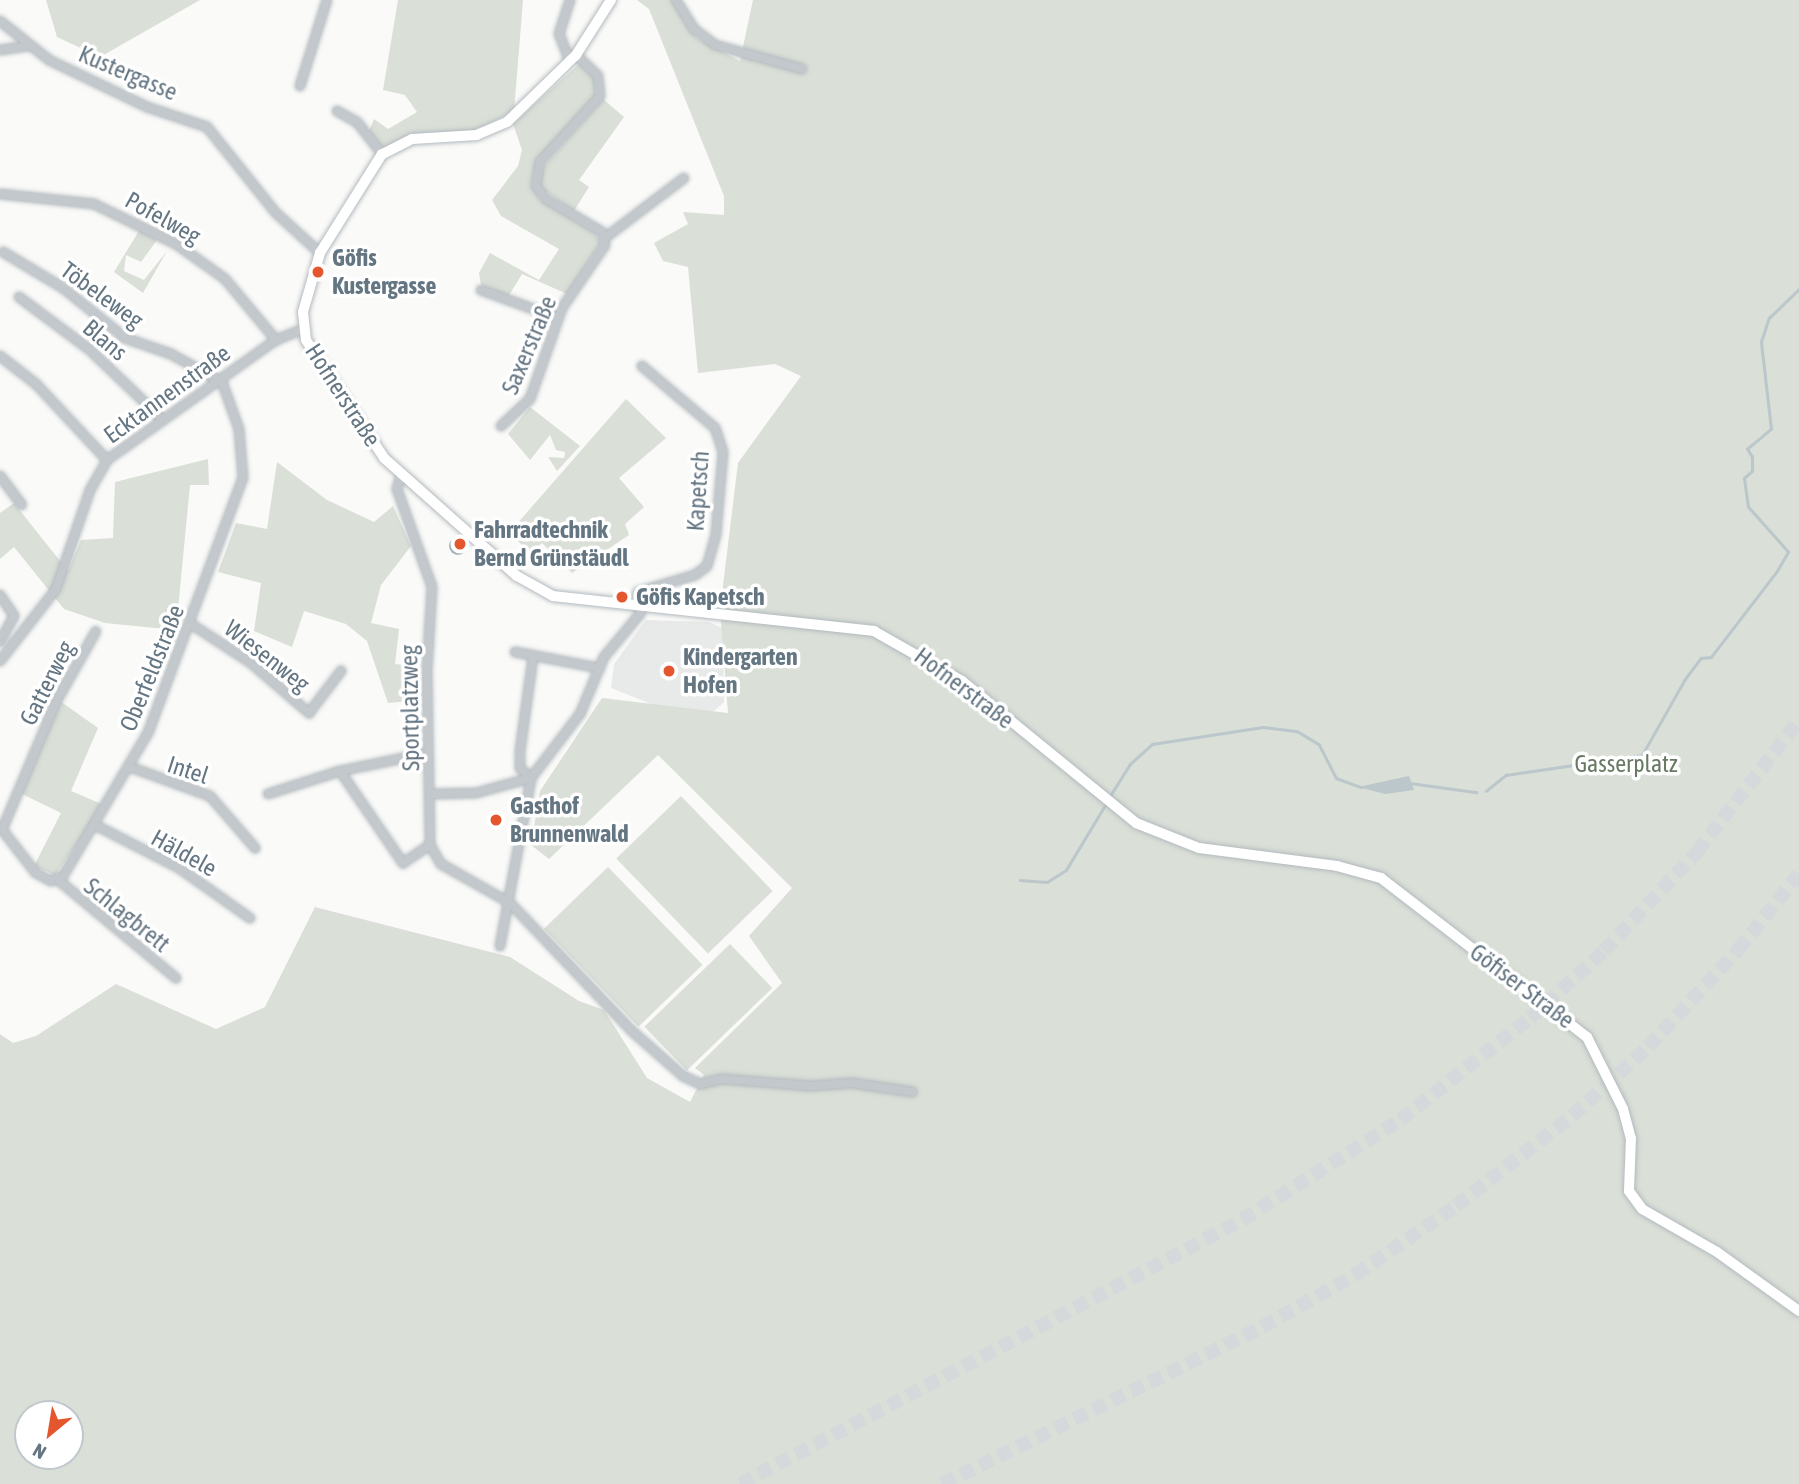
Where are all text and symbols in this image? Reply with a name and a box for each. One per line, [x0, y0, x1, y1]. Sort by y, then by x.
street label: Kustergasse [74, 39, 182, 107]
street label: Pofelweg [120, 186, 206, 250]
place label: Göfis Kustergasse [332, 244, 436, 300]
street label: Töbeleweg [55, 256, 149, 334]
marker: Göfis Kustergasse [310, 264, 326, 280]
street label: Saxerstraße [495, 292, 563, 398]
street label: Blans [77, 313, 133, 367]
street label: Hofnerstraße [299, 338, 387, 452]
street label: Ecktannenstraße [98, 339, 236, 449]
street label: Kapetsch [681, 450, 715, 532]
place label: Fahrradtechnik Bernd Grünstäudl [474, 516, 629, 572]
marker: Fahrradtechnik Bernd Grünstäudl [452, 536, 468, 552]
place label: Göfis Kapetsch [636, 583, 765, 611]
marker: Göfis Kapetsch [614, 589, 630, 605]
street label: Oberfeldstraße [114, 601, 190, 735]
street label: Wiesenweg [219, 614, 315, 698]
street label: Gatterweg [14, 636, 80, 730]
street label: Hofnerstraße [909, 641, 1019, 735]
place label: Kindergarten Hofen [683, 643, 798, 699]
street label: Sportplatzweg [395, 645, 425, 771]
marker: Kindergarten Hofen [661, 663, 677, 679]
street label: Intel [164, 750, 212, 790]
park label: Gasserplatz [1574, 750, 1678, 778]
place label: Gasthof Brunnenwald [510, 792, 629, 848]
marker: Gasthof Brunnenwald [488, 812, 504, 828]
street label: Häldele [146, 823, 222, 883]
street label: Schlagbrett [78, 872, 176, 958]
street label: Göfiser Straße [1464, 938, 1580, 1034]
north arrow [14, 1400, 84, 1470]
text: N [29, 1439, 50, 1464]

